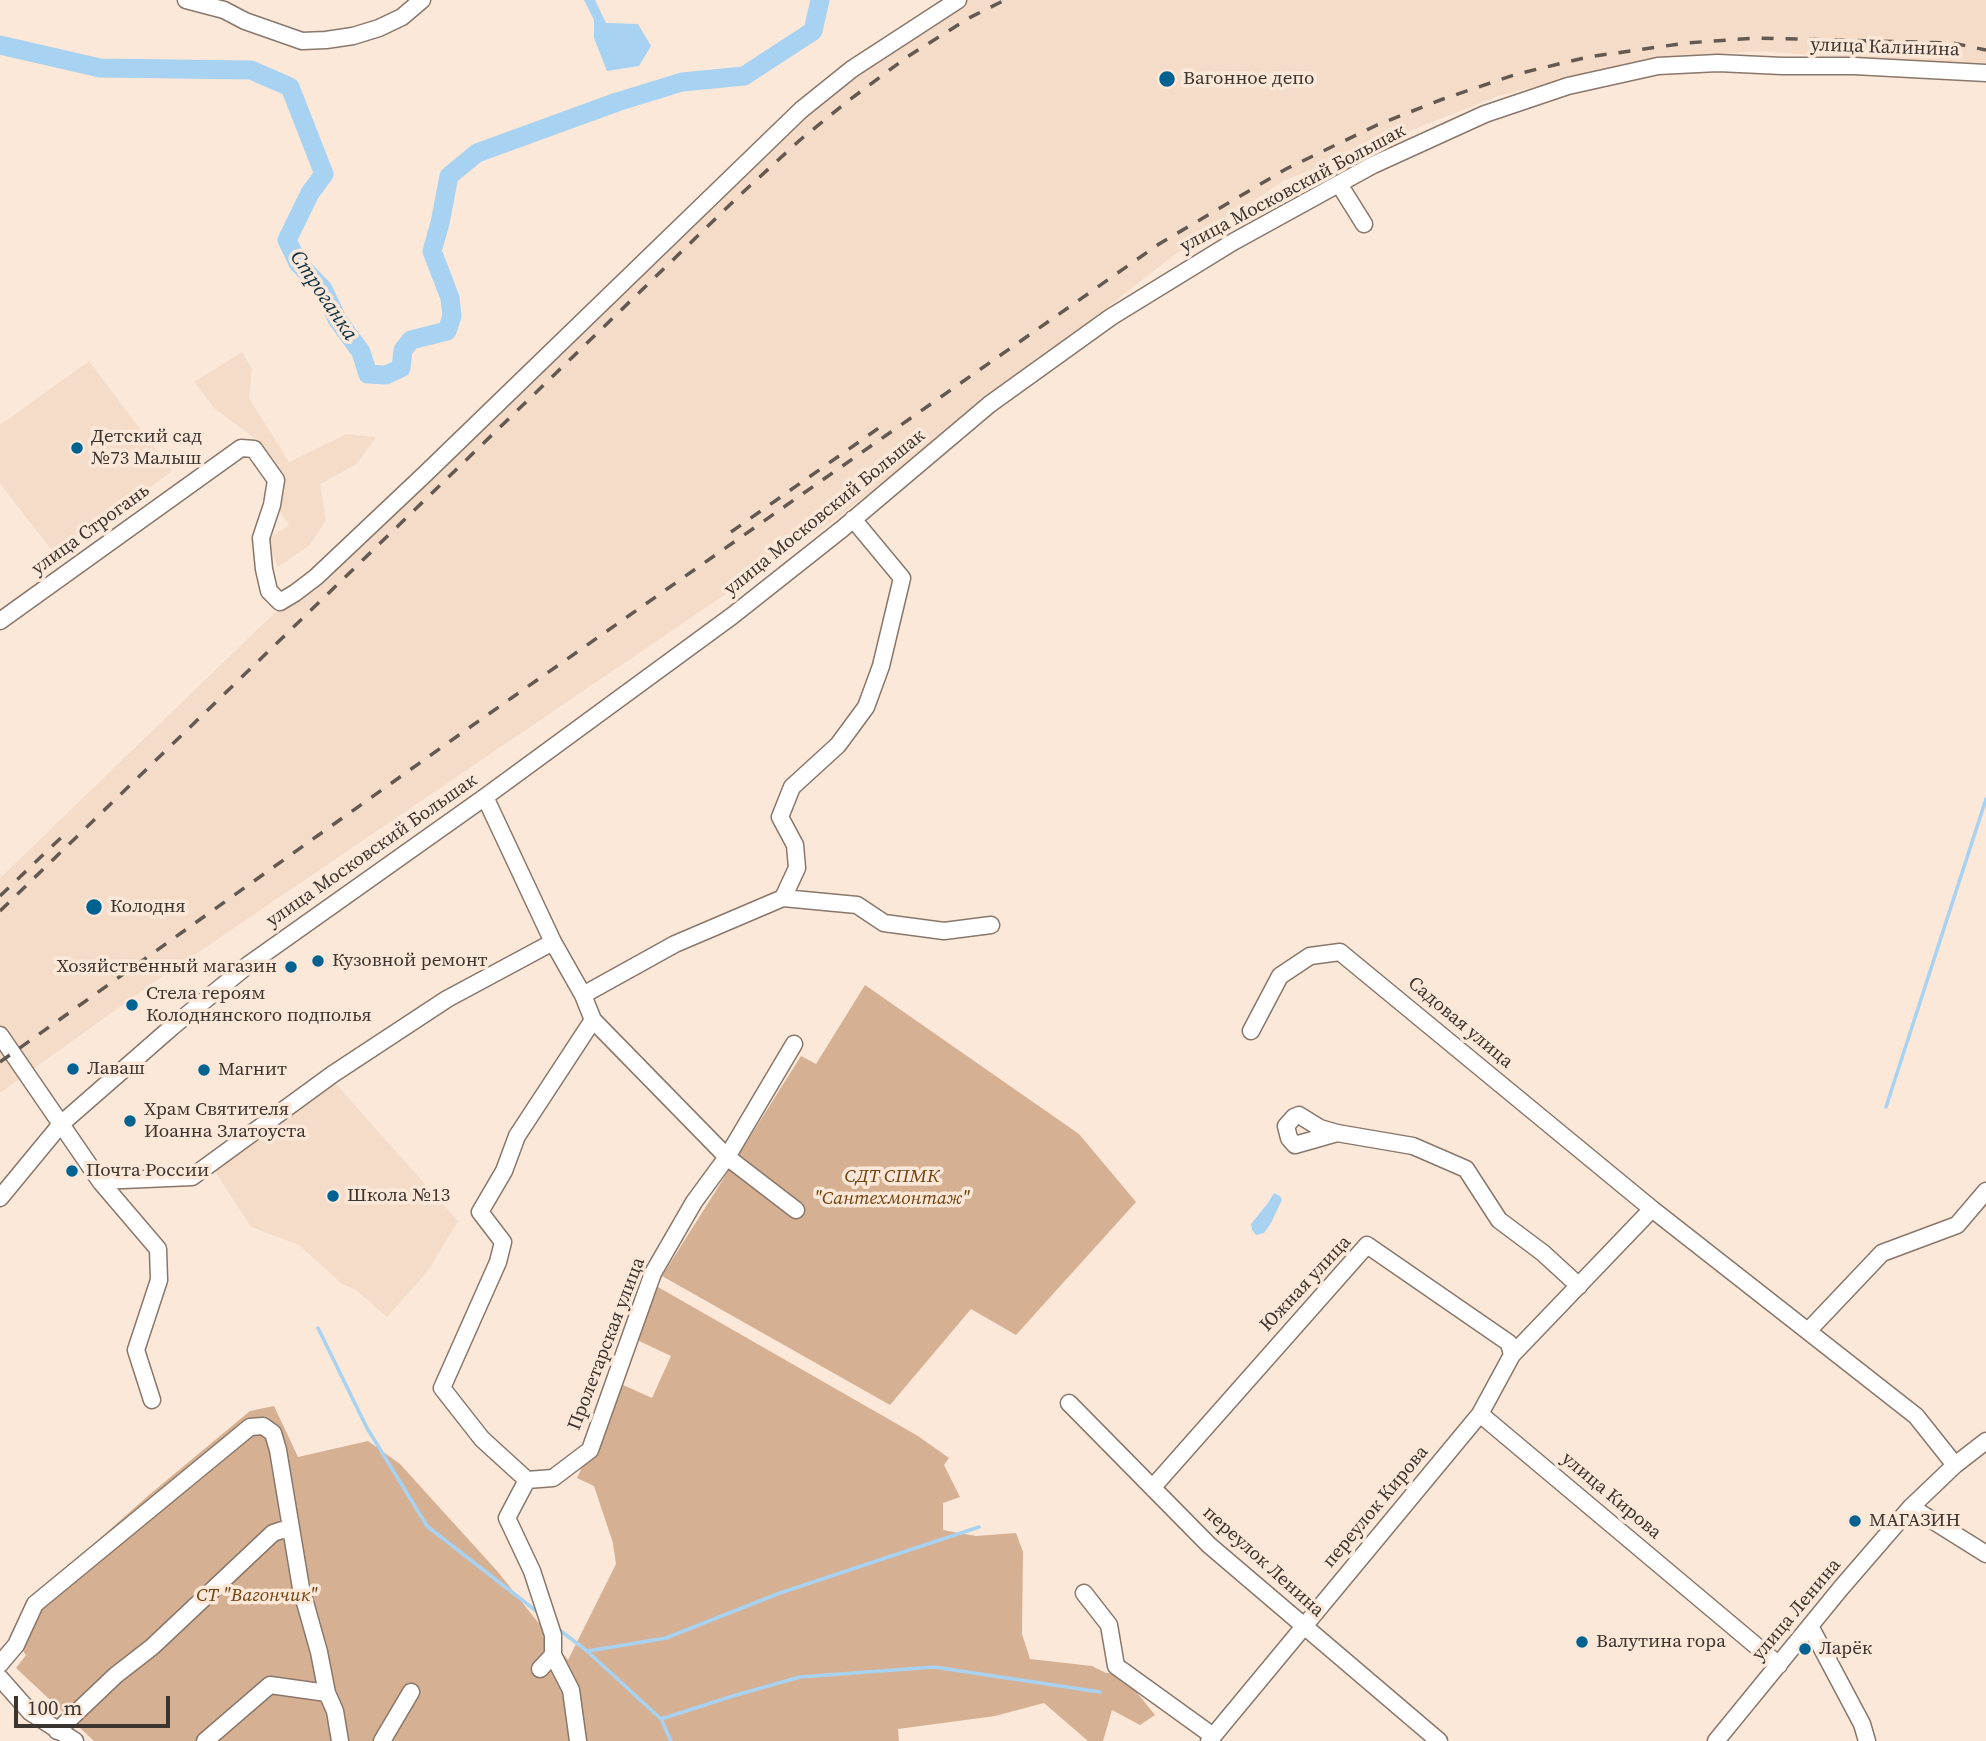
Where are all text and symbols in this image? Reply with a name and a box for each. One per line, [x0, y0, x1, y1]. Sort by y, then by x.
street label: улица Калинина [1810, 34, 1960, 62]
place label: Вагонное депо [1183, 68, 1314, 90]
marker: Вагонное депо [1157, 69, 1177, 89]
street label: улица Московский Большак [1176, 120, 1410, 258]
water label: Строганка [284, 246, 362, 346]
street label: улица Московский Большак [720, 425, 930, 601]
place label: Детский сад №73 Малыш [91, 426, 202, 470]
marker: Детский сад №73 Малыш [69, 440, 85, 456]
street label: улица Строгань [28, 480, 154, 580]
street label: улица Московский Большак [262, 769, 482, 933]
place label: Колодня [110, 896, 186, 918]
marker: Колодня [84, 897, 104, 917]
place label: Кузовной ремонт [332, 950, 488, 972]
marker: Кузовной ремонт [310, 953, 326, 969]
place label: Хозяйственный магазин [56, 956, 277, 978]
marker: Хозяйственный магазин [283, 959, 299, 975]
street label: Садовая улица [1403, 972, 1517, 1074]
place label: Стела героям Колоднянского подполья [146, 983, 372, 1027]
marker: Стела героям Колоднянского подполья [124, 997, 140, 1013]
place label: Лаваш [87, 1058, 145, 1080]
place label: Магнит [218, 1059, 287, 1081]
marker: Лаваш [65, 1061, 81, 1077]
marker: Магнит [196, 1062, 212, 1078]
place label: Храм Святителя Иоанна Златоуста [144, 1099, 306, 1143]
marker: Храм Святителя Иоанна Златоуста [122, 1113, 138, 1129]
place label: Почта России [86, 1160, 209, 1182]
marker: Почта России [64, 1163, 80, 1179]
park label: СДТ СПМК "Сантехмонтаж" [814, 1166, 970, 1210]
place label: Школа №13 [347, 1185, 450, 1207]
marker: Школа №13 [325, 1188, 341, 1204]
street label: Южная улица [1256, 1231, 1356, 1337]
street label: Пролетарская улица [564, 1254, 650, 1434]
street label: переулок Кирова [1318, 1441, 1434, 1573]
street label: улица Кирова [1556, 1448, 1666, 1544]
street label: переулок Ленина [1198, 1502, 1328, 1622]
place label: МАГАЗИН [1869, 1510, 1960, 1532]
marker: МАГАЗИН [1847, 1513, 1863, 1529]
street label: улица Ленина [1748, 1554, 1846, 1666]
park label: СТ "Вагончик" [196, 1585, 318, 1607]
place label: Валутина гора [1596, 1631, 1726, 1653]
marker: Валутина гора [1574, 1634, 1590, 1650]
place label: Ларёк [1819, 1638, 1872, 1660]
marker: Ларёк [1797, 1641, 1813, 1657]
scale bar [18, 1682, 173, 1726]
text: 100 m [27, 1693, 82, 1722]

